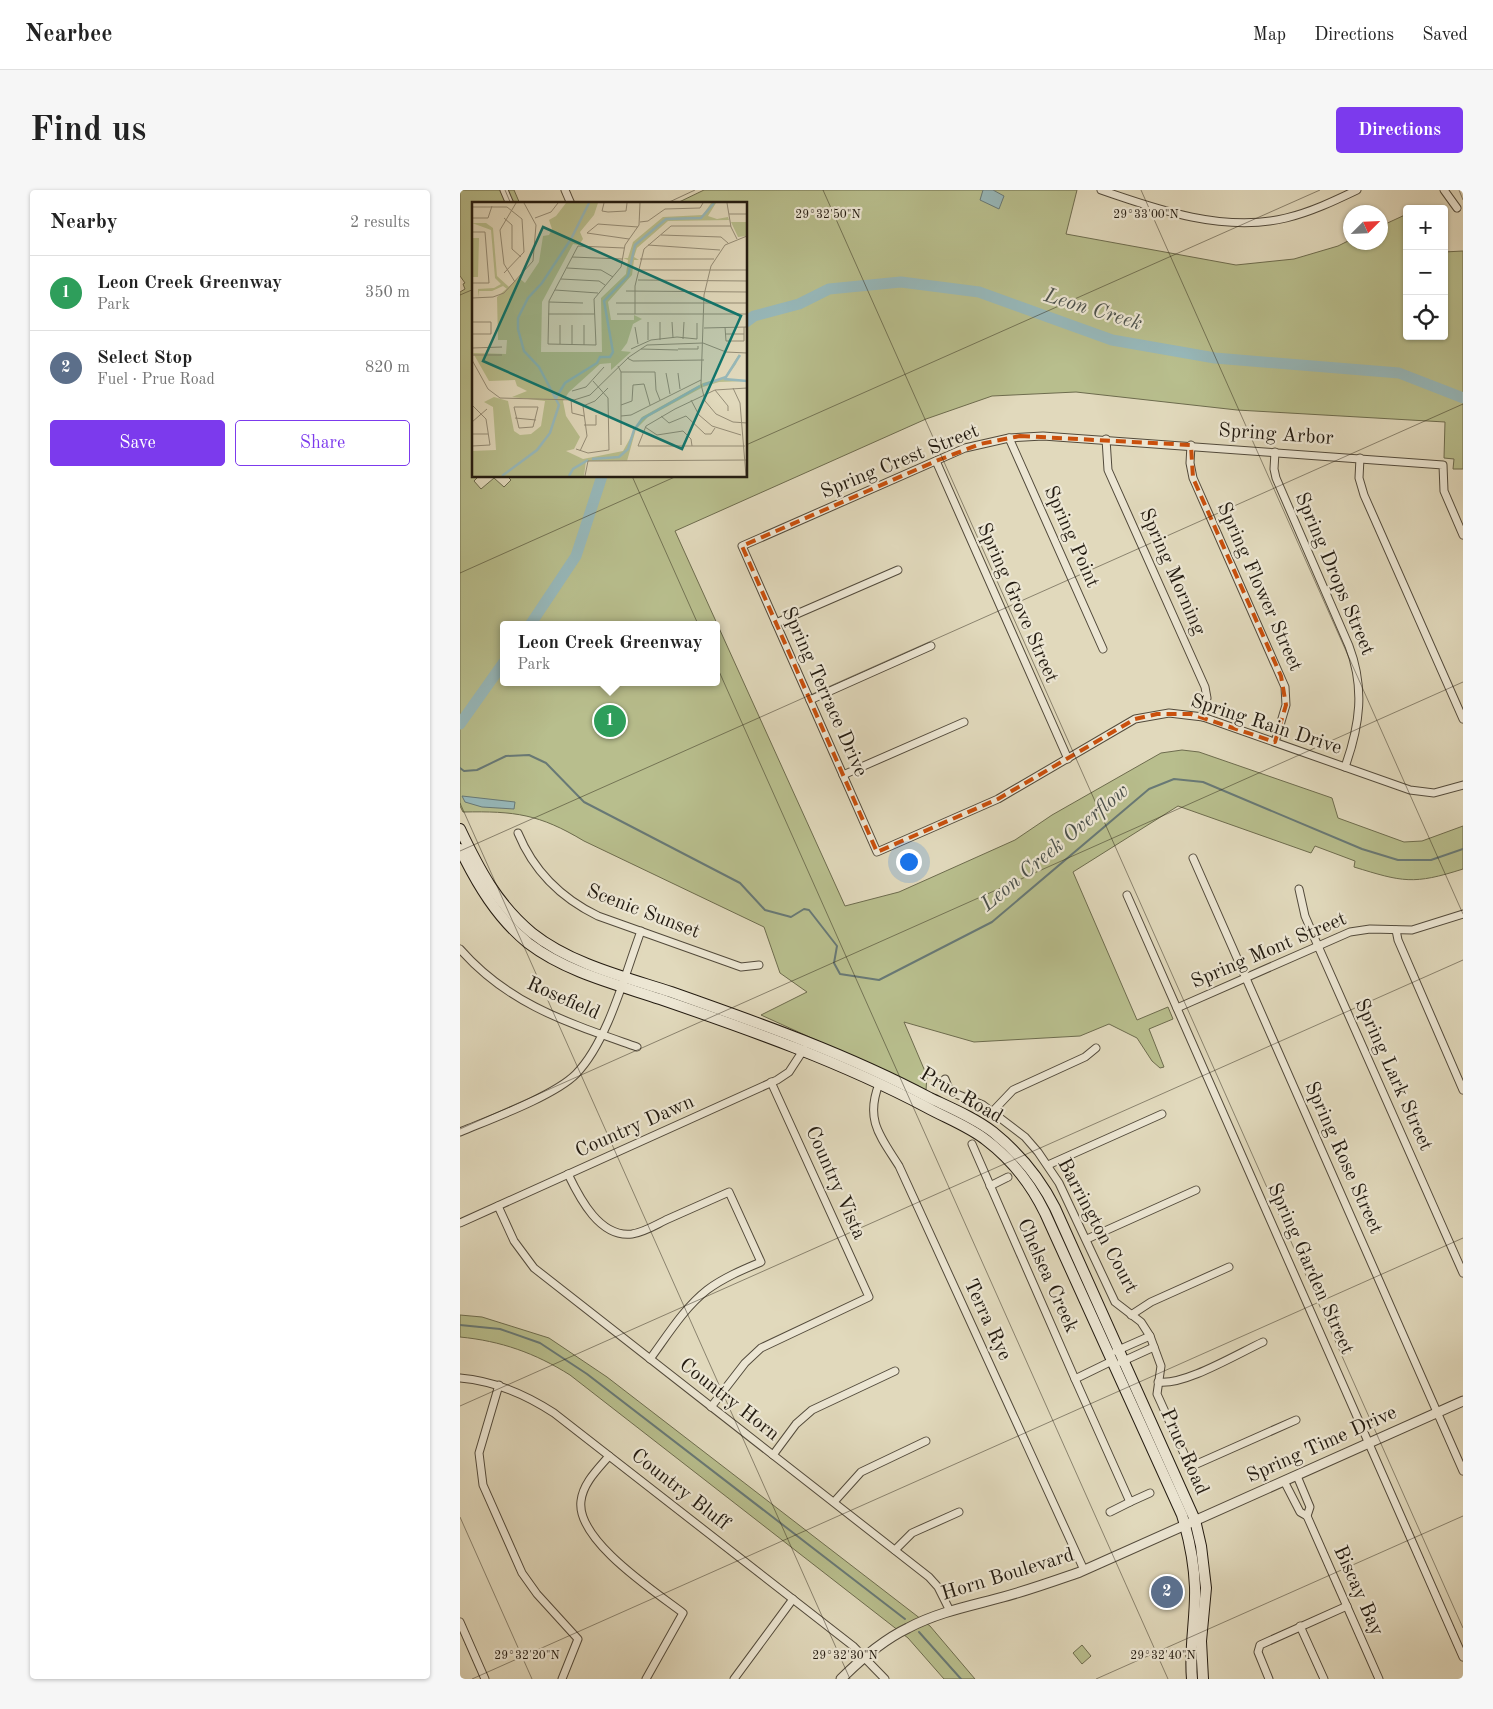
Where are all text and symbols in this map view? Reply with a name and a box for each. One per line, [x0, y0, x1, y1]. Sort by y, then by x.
text: Nearbee [25, 23, 113, 47]
text: Map [1253, 26, 1286, 44]
text: Directions [1314, 26, 1394, 44]
text: Saved [1422, 26, 1468, 44]
button: Directions [1336, 107, 1463, 153]
text: Find us [30, 113, 146, 148]
inset map [472, 202, 748, 478]
north arrow [1343, 205, 1388, 250]
map controls [1403, 205, 1448, 340]
button: + [1403, 205, 1448, 250]
text: 29°32'50"N [795, 208, 861, 221]
text: 29°33'00"N [1113, 209, 1179, 221]
text: Nearby [50, 212, 118, 233]
text: 2 results [350, 215, 410, 231]
button: − [1403, 250, 1448, 295]
text: Leon Creek Greenway [97, 274, 282, 293]
text: 1 [61, 285, 71, 301]
text: 350 m [365, 285, 410, 301]
water label: Leon Creek [1041, 285, 1144, 335]
button: locate [1403, 295, 1448, 340]
text: Park [97, 297, 130, 313]
text: Select Stop [97, 349, 192, 368]
text: 2 [61, 360, 71, 376]
text: 820 m [365, 360, 410, 376]
text: Fuel · Prue Road [97, 372, 215, 388]
button: Save [50, 420, 225, 466]
button: Share [235, 420, 410, 466]
street label: Spring Crest Street [818, 421, 982, 503]
street label: Spring Arbor [1218, 421, 1334, 449]
street label: Spring Point [1040, 483, 1102, 591]
street label: Spring Drops Street [1291, 490, 1377, 658]
street label: Spring Flower Street [1213, 500, 1305, 674]
street label: Spring Morning [1135, 506, 1209, 638]
street label: Spring Grove Street [973, 520, 1061, 686]
street label: Spring Terrace Drive [778, 604, 870, 780]
popup [500, 621, 720, 686]
text: Leon Creek Greenway [517, 634, 703, 653]
text: Park [517, 657, 550, 673]
street label: Spring Rain Drive [1188, 691, 1344, 759]
pin: 1 [594, 702, 626, 740]
water label: Leon Creek Overflow [976, 780, 1133, 916]
your location [896, 849, 922, 875]
street label: Scenic Sunset [584, 881, 702, 943]
street label: Spring Mont Street [1188, 909, 1350, 993]
street label: Rosefield [523, 974, 603, 1024]
street label: Spring Lark Street [1351, 996, 1435, 1154]
street label: Prue Road [916, 1064, 1006, 1128]
street label: Spring Rose Street [1300, 1079, 1386, 1237]
street label: Country Dawn [573, 1092, 697, 1162]
street label: Country Vista [801, 1123, 869, 1243]
street label: Barrington Court [1053, 1155, 1141, 1297]
street label: Spring Garden Street [1263, 1180, 1357, 1358]
street label: Chelsea Creek [1013, 1216, 1081, 1336]
street label: Terra Rye [960, 1276, 1014, 1364]
street label: Country Horn [675, 1355, 783, 1445]
street label: Spring Time Drive [1244, 1403, 1400, 1487]
street label: Prue Road [1156, 1406, 1212, 1498]
street label: Country Bluff [627, 1445, 734, 1535]
street label: Biscay Bay [1329, 1543, 1387, 1639]
street label: Horn Boulevard [939, 1545, 1077, 1605]
pin: 2 [1151, 1573, 1183, 1611]
text: 29°32'20"N [494, 1650, 560, 1662]
text: 29°32'30"N [812, 1650, 878, 1662]
text: 29°32'40"N [1130, 1650, 1196, 1662]

